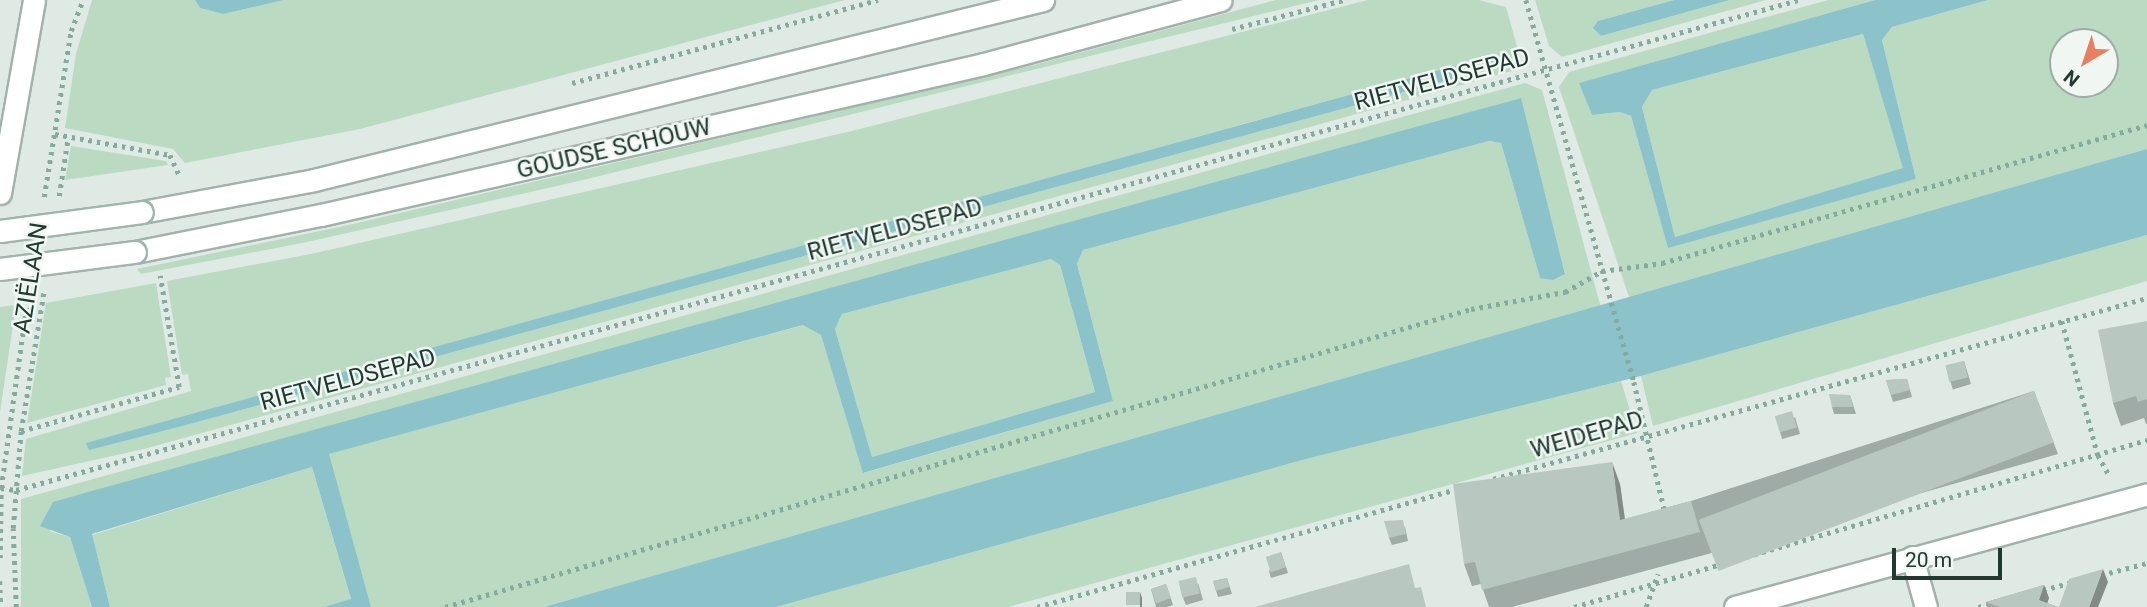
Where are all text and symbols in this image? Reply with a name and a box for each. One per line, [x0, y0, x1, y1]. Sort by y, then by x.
north arrow [2049, 28, 2119, 98]
street label: RIETVELDSEPAD [1351, 43, 1533, 117]
text: N [2059, 65, 2084, 91]
street label: GOUDSE SCHOUW [514, 113, 714, 185]
street label: RIETVELDSEPAD [804, 193, 986, 267]
street label: AZIËLAAN [8, 221, 54, 335]
street label: RIETVELDSEPAD [257, 343, 439, 417]
street label: WEIDEPAD [1527, 405, 1647, 465]
scale bar [1895, 534, 2005, 578]
text: 20 m [1905, 548, 1952, 572]

